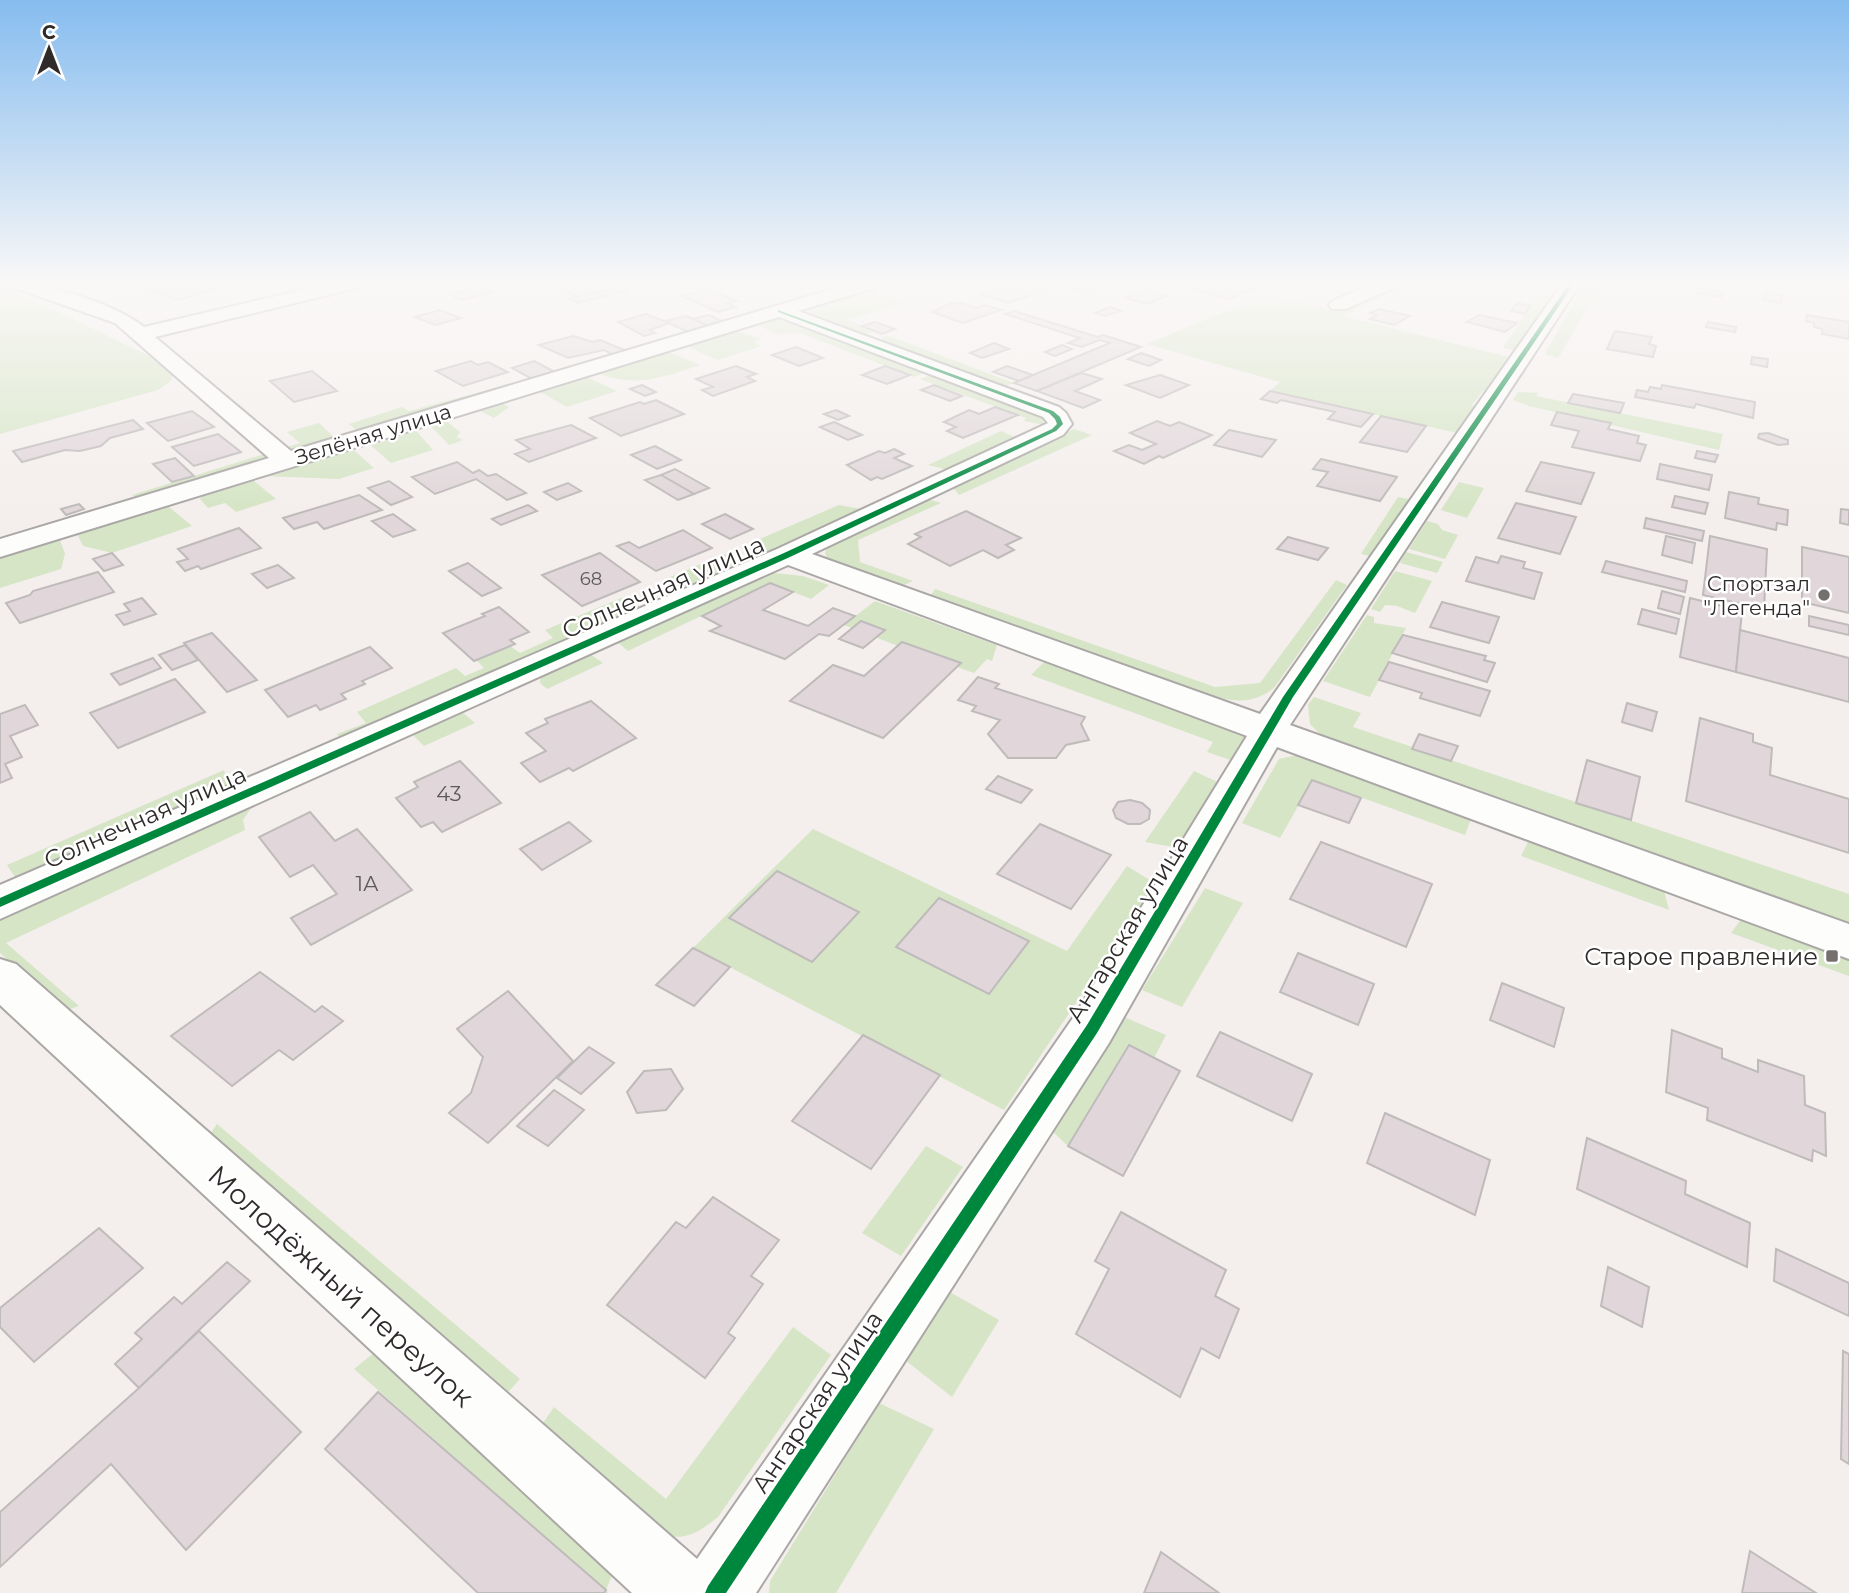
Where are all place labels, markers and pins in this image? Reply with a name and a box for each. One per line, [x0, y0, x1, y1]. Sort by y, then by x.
place label: Спортзал "Легенда" [1703, 571, 1810, 620]
marker: Спортзал "Легенда" [1816, 587, 1832, 603]
place label: Старое правление [1584, 942, 1818, 971]
marker: Старое правление [1824, 948, 1840, 964]

